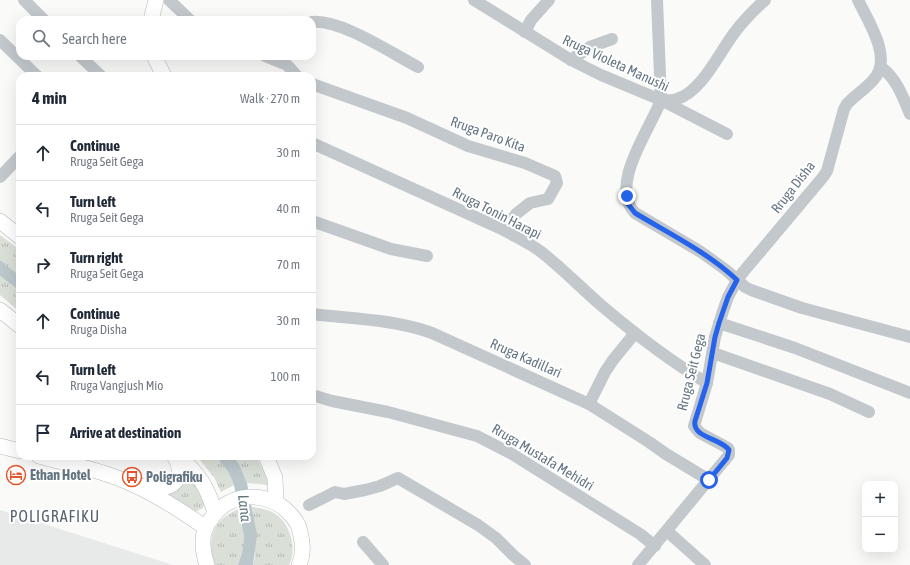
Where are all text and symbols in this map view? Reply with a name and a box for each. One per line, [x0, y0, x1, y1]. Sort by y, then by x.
search box [16, 16, 316, 60]
icon: search [30, 27, 52, 49]
text: Search here [62, 30, 127, 47]
street label: Rruga Violeta Manushi [560, 31, 672, 95]
text: 4 min [32, 88, 67, 108]
text: Walk · 270 m [240, 91, 300, 106]
street label: Rruga Paro Kita [448, 113, 528, 155]
text: Continue [70, 137, 120, 154]
icon: ahead [32, 142, 54, 164]
text: 30 m [277, 145, 300, 160]
text: Rruga Seit Gega [70, 154, 144, 169]
street label: Rruga Disha [768, 158, 818, 216]
street label: Rruga Tonin Harapi [450, 184, 544, 242]
route end [618, 187, 636, 205]
text: Turn left [70, 193, 116, 210]
icon: left [32, 198, 54, 220]
text: 40 m [277, 201, 300, 216]
text: Rruga Seit Gega [70, 210, 144, 225]
text: Turn right [70, 249, 123, 266]
icon: right [32, 254, 54, 276]
text: 70 m [277, 257, 300, 272]
text: Rruga Seit Gega [70, 266, 144, 281]
text: Continue [70, 305, 120, 322]
icon: ahead [32, 310, 54, 332]
text: 30 m [277, 313, 300, 328]
text: Rruga Disha [70, 322, 127, 337]
street label: Rruga Seit Gega [674, 331, 708, 413]
street label: Rruga Kadillari [488, 335, 564, 381]
text: Turn left [70, 361, 116, 378]
icon: left [32, 366, 54, 388]
text: 100 m [271, 369, 300, 384]
text: Rruga Vangjush Mio [70, 378, 163, 393]
street label: Rruga Mustafa Mehidri [489, 420, 597, 494]
icon: arrive [32, 422, 54, 444]
text: Arrive at destination [70, 424, 181, 441]
hotel icon: Ethan Hotel [5, 464, 27, 486]
bus stop icon: Poligrafiku [121, 466, 143, 488]
place label: Ethan Hotel [30, 467, 91, 483]
place label: Poligrafiku [146, 469, 203, 485]
route start [700, 471, 718, 489]
map controls [862, 481, 898, 553]
button: + [862, 481, 898, 517]
water label: Lana [235, 494, 255, 522]
district label: POLIGRAFIKU [10, 507, 100, 525]
button: − [862, 517, 898, 553]

